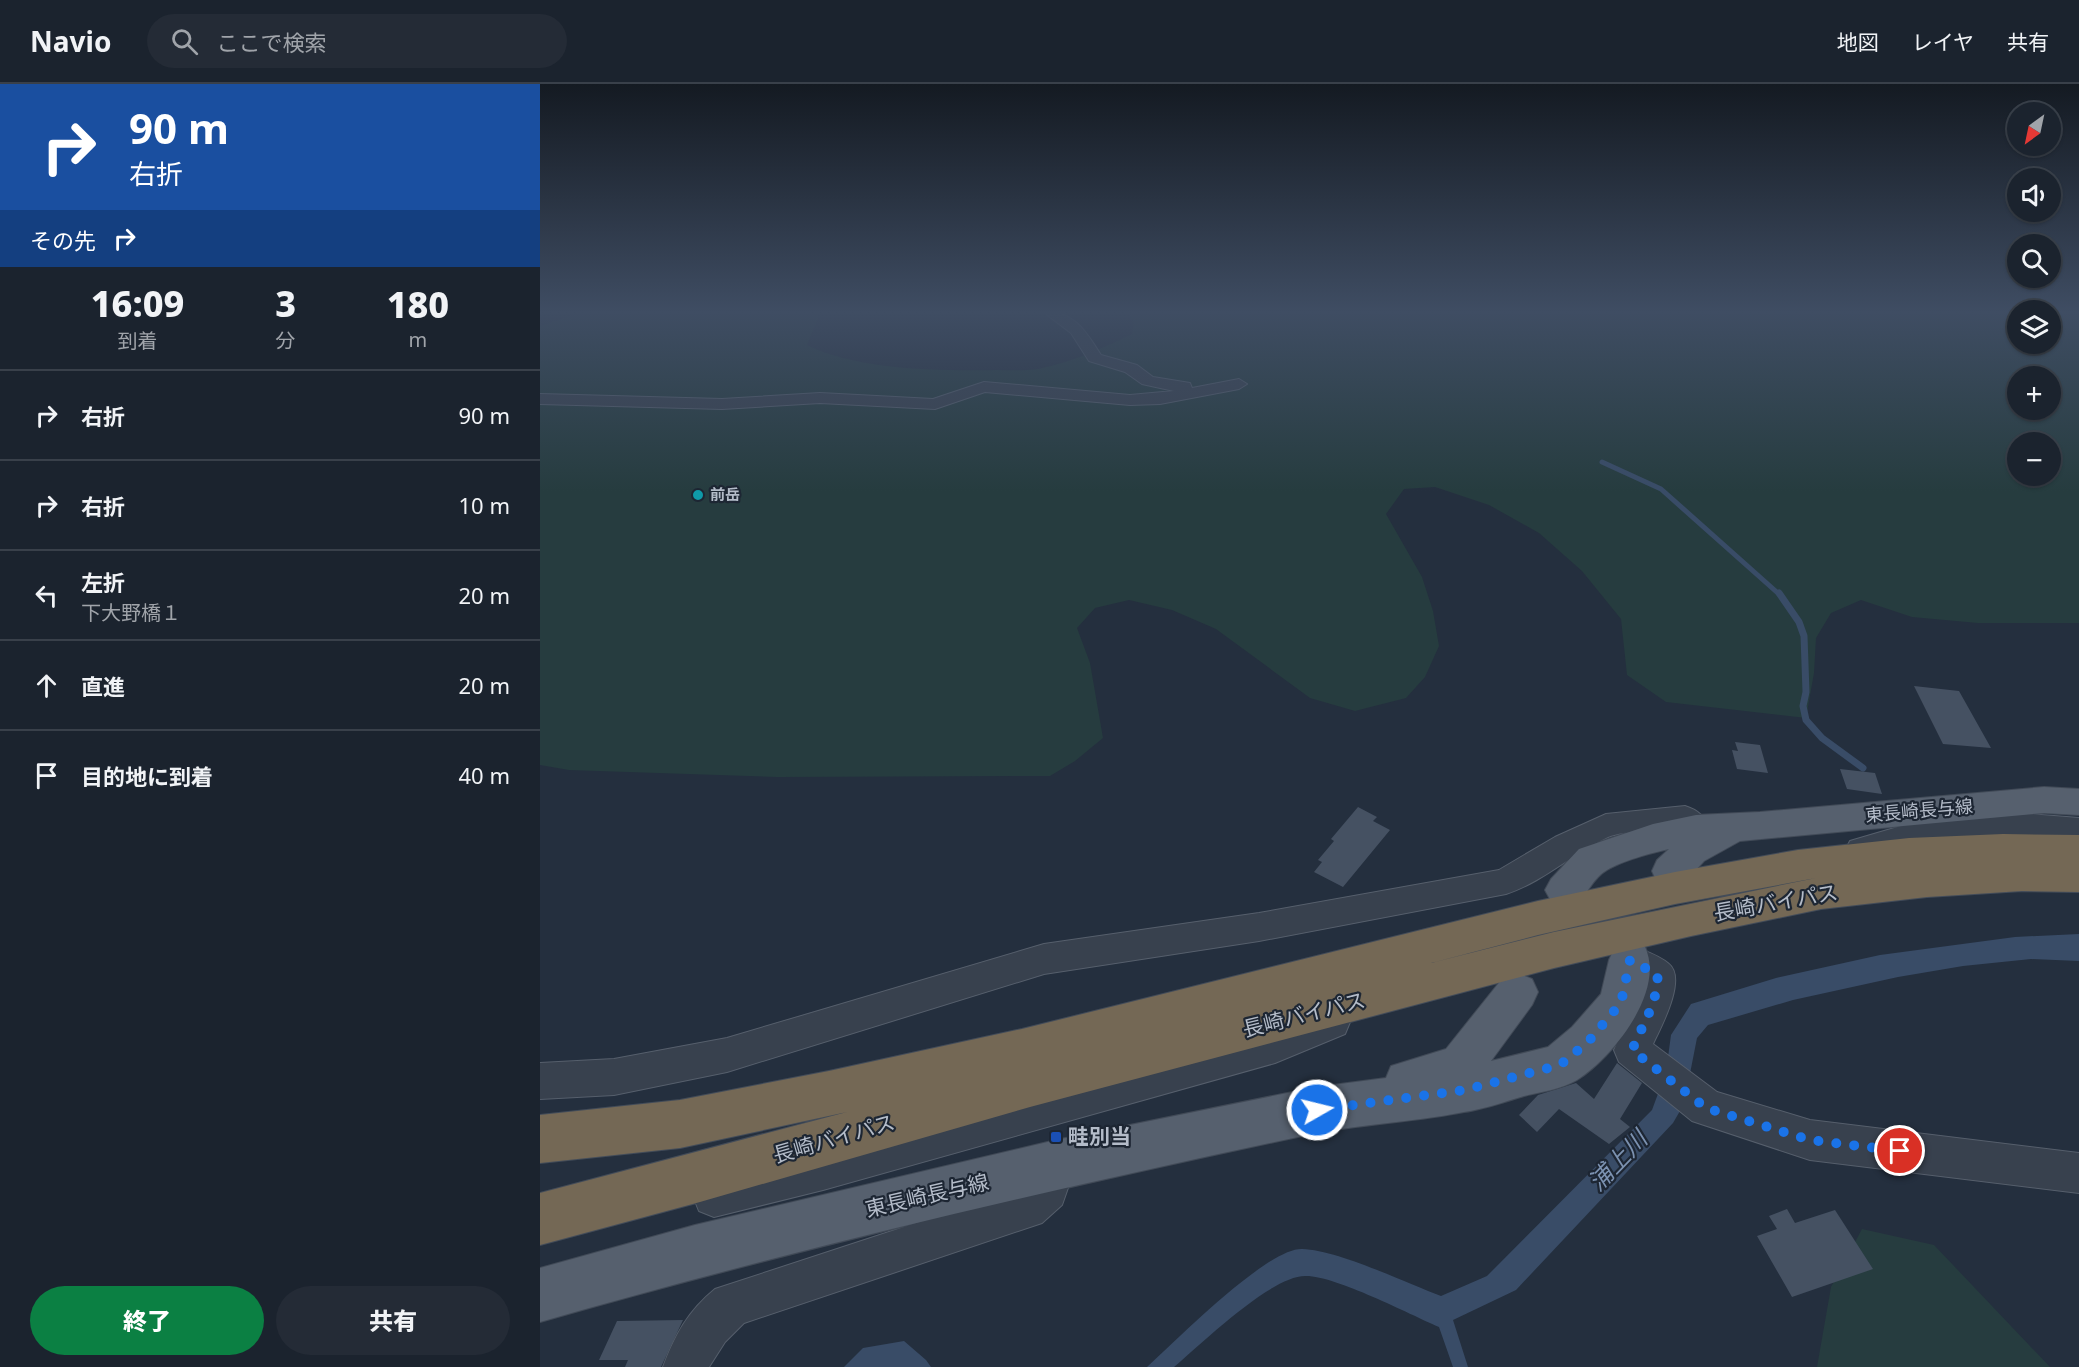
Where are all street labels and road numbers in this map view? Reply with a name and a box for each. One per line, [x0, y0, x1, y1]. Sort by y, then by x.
street label: 東長崎長与線 [1864, 793, 1974, 827]
street label: 長崎バイパス [1712, 877, 1840, 927]
street label: 長崎バイパス [1239, 985, 1368, 1043]
street label: 長崎バイパス [770, 1107, 898, 1169]
street label: 東長崎長与線 [862, 1167, 991, 1223]

